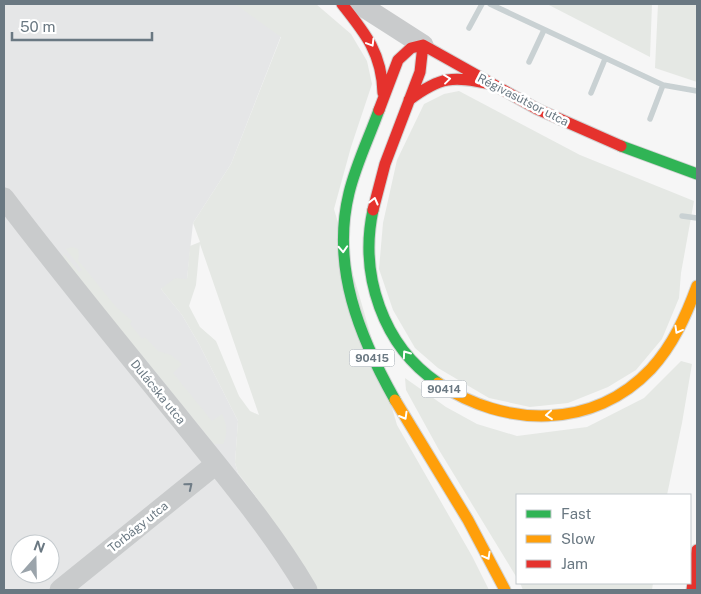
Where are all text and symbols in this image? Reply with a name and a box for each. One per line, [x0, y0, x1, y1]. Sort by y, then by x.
scale bar [12, 10, 152, 42]
text: 50 m [20, 18, 55, 35]
one-way arrow [365, 37, 375, 46]
street label: Régivasútsor utca [475, 71, 571, 129]
one-way arrow [444, 74, 452, 85]
one-way arrow [368, 196, 379, 205]
one-way arrow [338, 245, 349, 253]
one-way arrow [675, 325, 685, 334]
road number: 90415 [350, 349, 394, 366]
one-way arrow [403, 350, 412, 360]
street label: Dulácska utca [128, 357, 188, 427]
road number: 90414 [422, 380, 466, 398]
one-way arrow [545, 409, 553, 420]
one-way arrow [398, 410, 408, 419]
one-way arrow [183, 484, 192, 492]
legend [516, 494, 691, 584]
street label: Torbágy utca [105, 499, 171, 555]
text: Fast [561, 505, 591, 522]
text: Slow [561, 530, 596, 547]
north arrow [10, 534, 60, 584]
text: N [32, 537, 47, 556]
one-way arrow [481, 550, 491, 559]
text: Jam [561, 555, 588, 572]

